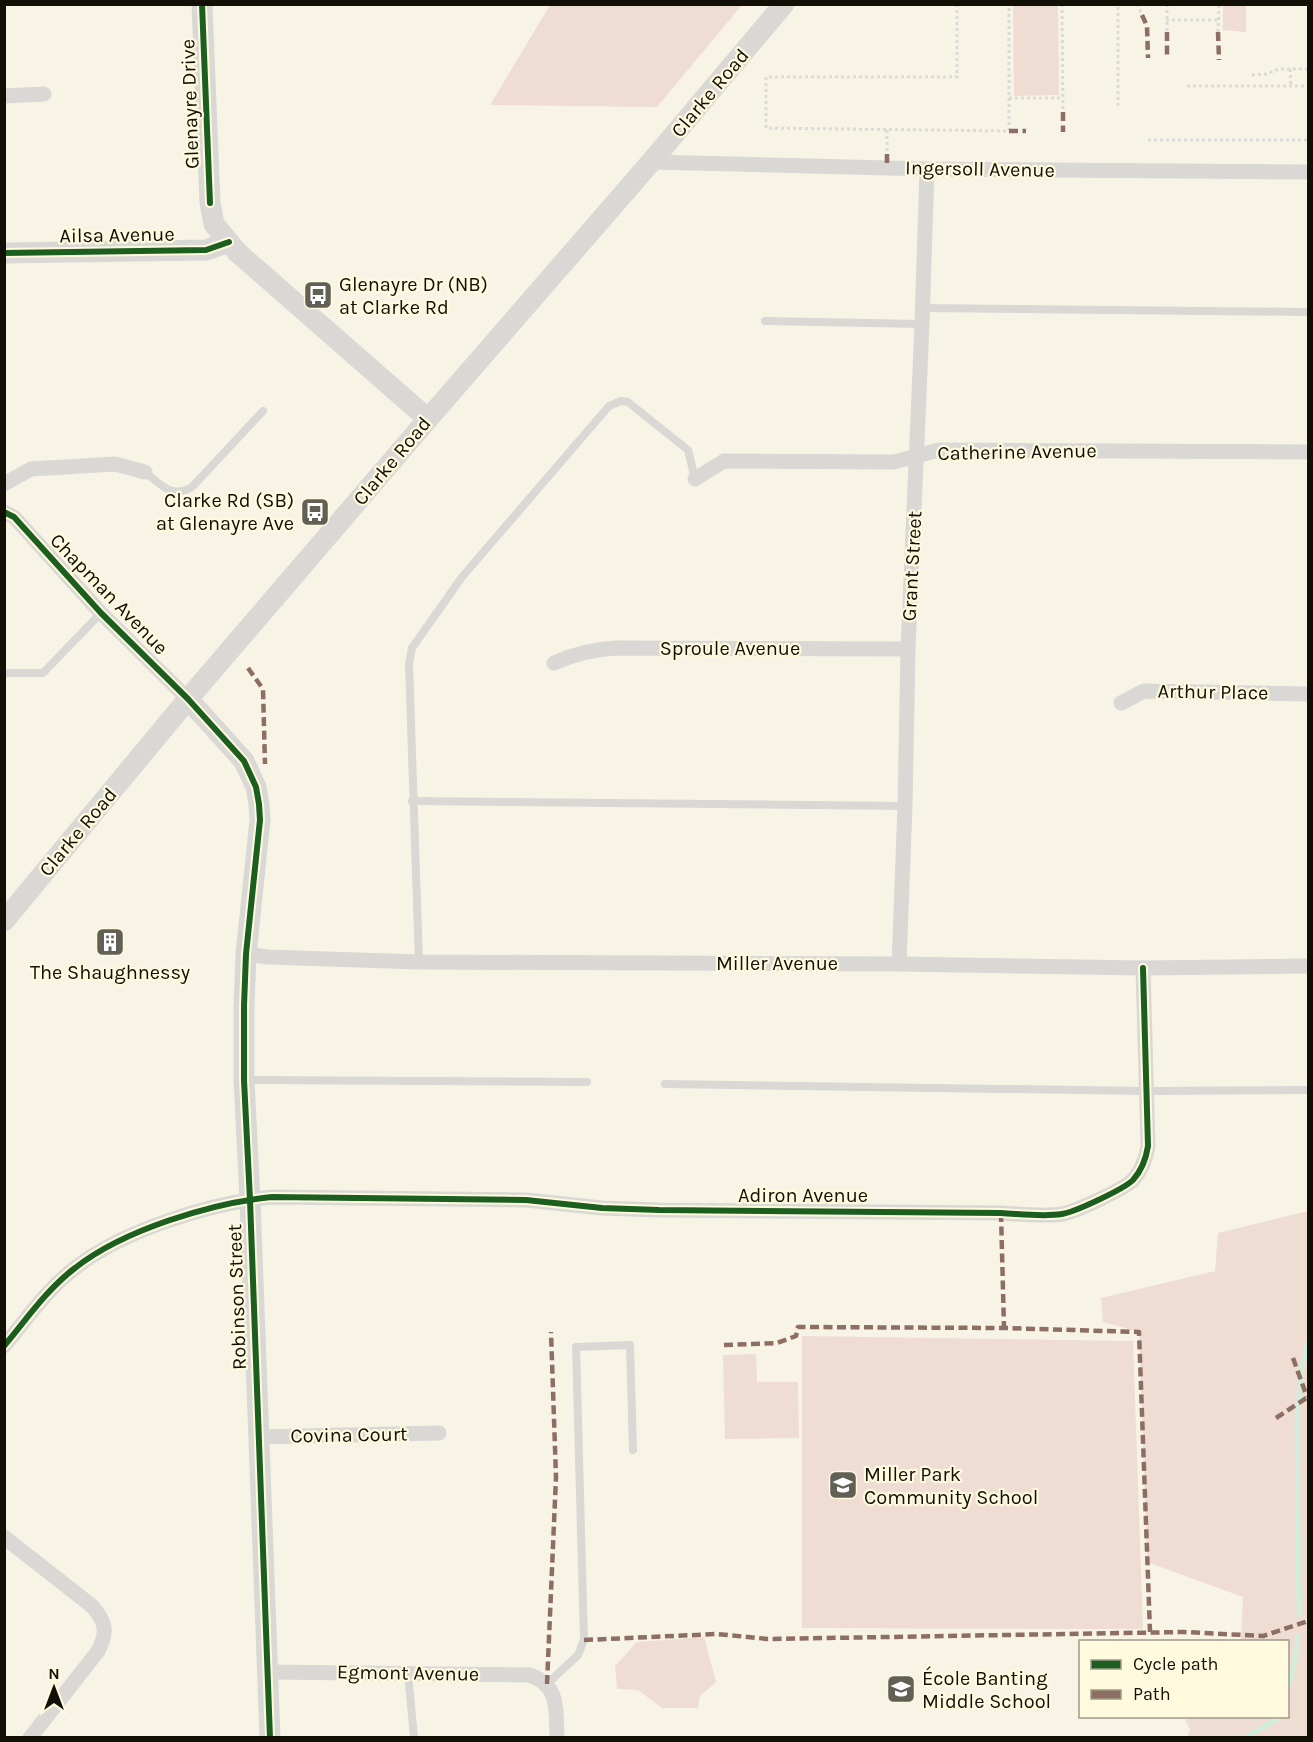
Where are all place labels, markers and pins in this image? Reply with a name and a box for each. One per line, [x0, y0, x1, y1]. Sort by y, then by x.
place label: Glenayre Dr (NB) at Clarke Rd [339, 273, 488, 319]
bus stop icon: Glenayre Dr (NB) at Clarke Rd [302, 279, 334, 311]
place label: Clarke Rd (SB) at Glenayre Ave [156, 489, 294, 535]
bus stop icon: Clarke Rd (SB) at Glenayre Ave [299, 496, 331, 528]
building icon: The Shaughnessy [94, 926, 126, 958]
place label: The Shaughnessy [30, 961, 190, 984]
place label: Miller Park Community School [864, 1463, 1038, 1509]
school or university icon: Miller Park Community School [827, 1469, 859, 1501]
place label: École Banting Middle School [922, 1666, 1051, 1713]
school or university icon: École Banting Middle School [885, 1673, 917, 1705]

